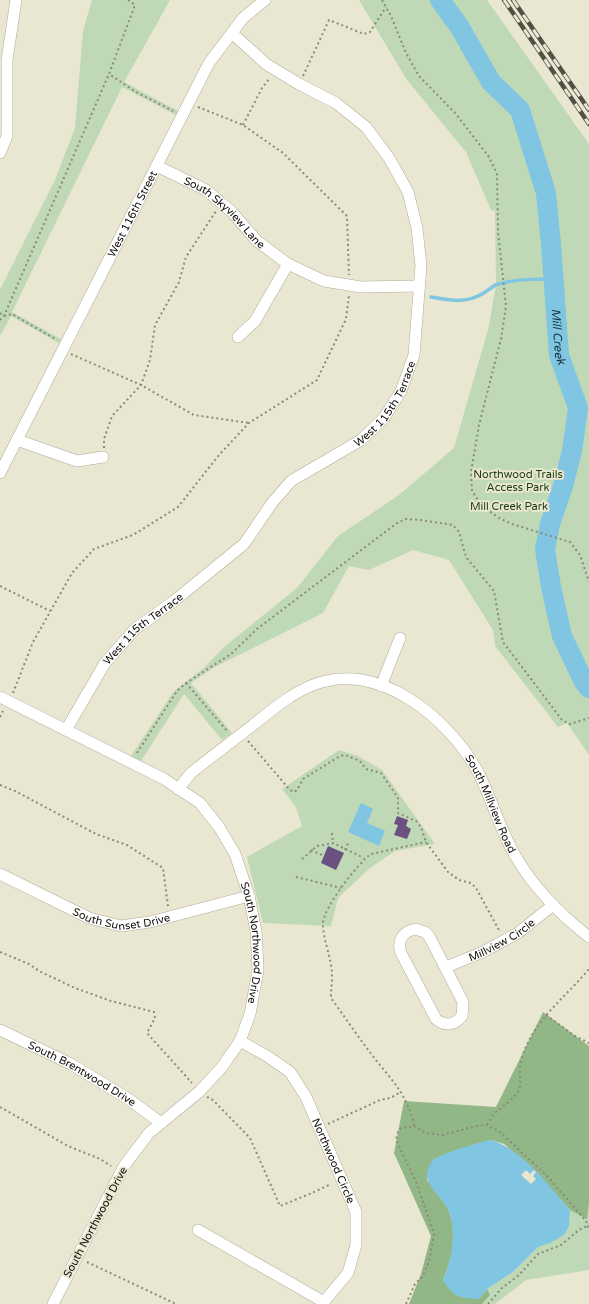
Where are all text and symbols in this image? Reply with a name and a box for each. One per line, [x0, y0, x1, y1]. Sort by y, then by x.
street label: West 116th Street [105, 169, 160, 259]
street label: South Skyview Lane [182, 174, 267, 252]
water label: Mill Creek [549, 308, 569, 368]
street label: West 115th Terrace [352, 359, 418, 450]
park label: Northwood Trails Access Park [473, 468, 563, 494]
park label: Mill Creek Park [470, 500, 548, 513]
street label: West 115th Terrace [101, 590, 186, 668]
street label: South Millview Road [462, 752, 519, 855]
street label: South Northwood Drive [238, 880, 264, 1005]
street label: South Sunset Drive [70, 905, 171, 933]
street label: Millview Circle [467, 916, 538, 964]
street label: South Brentwood Drive [26, 1039, 138, 1109]
street label: Northwood Circle [309, 1116, 357, 1205]
street label: South Northwood Drive [61, 1165, 130, 1280]

